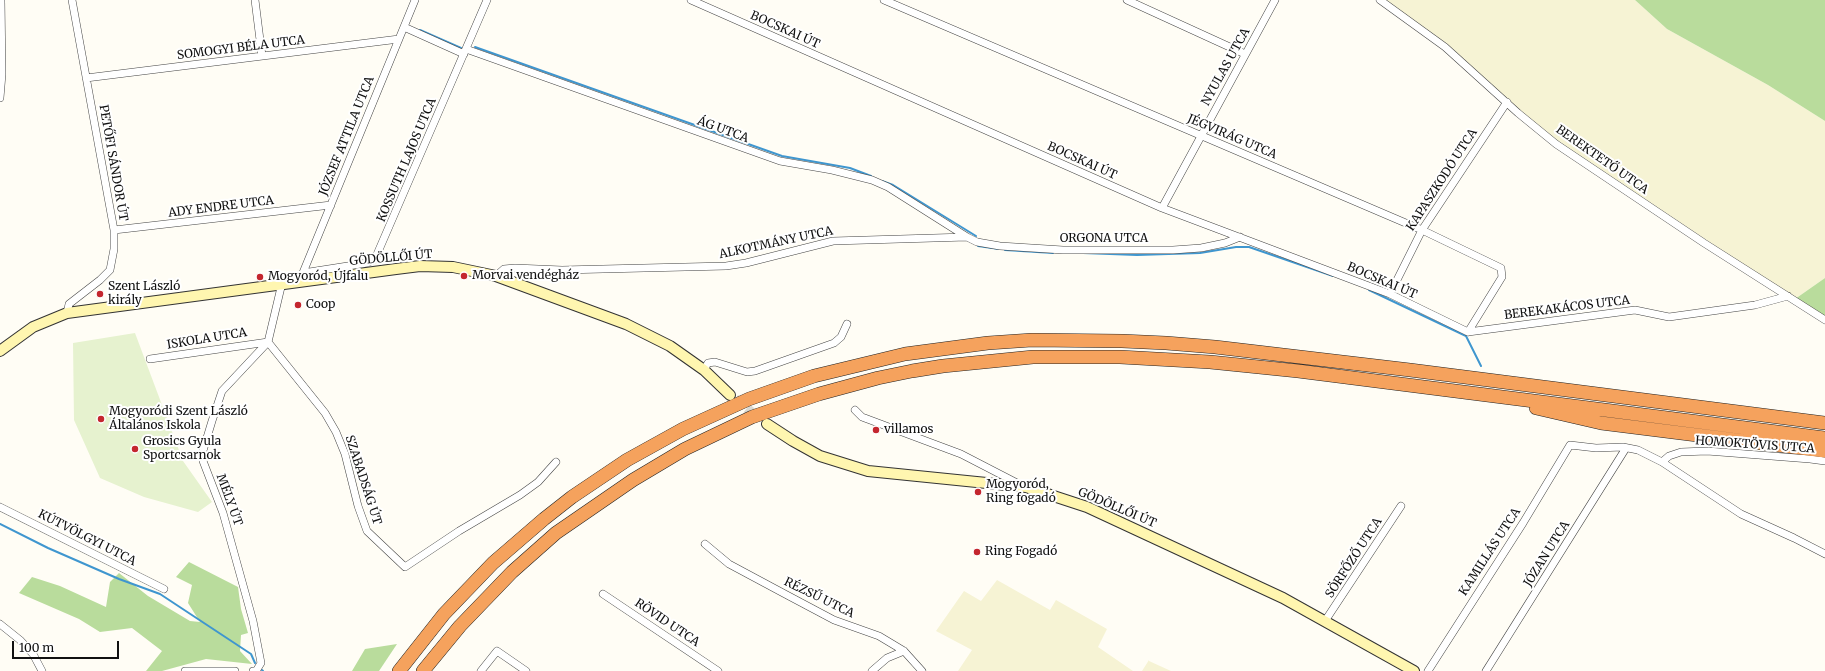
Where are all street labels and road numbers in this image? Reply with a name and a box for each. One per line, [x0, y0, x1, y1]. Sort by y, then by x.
street label: BOCSKAI ÚT [748, 8, 822, 52]
street label: NYULAS UTCA [1199, 26, 1253, 108]
street label: SOMOGYI BÉLA UTCA [176, 33, 306, 63]
street label: JÓZSEF ATTILA UTCA [316, 74, 378, 198]
street label: KOSSUTH LAJOS UTCA [374, 96, 440, 224]
street label: PETŐFI SÁNDOR ÚT [96, 104, 130, 222]
street label: JÉGVIRÁG UTCA [1185, 112, 1279, 162]
street label: ÁG UTCA [695, 114, 751, 146]
street label: BEREKTETŐ UTCA [1553, 123, 1651, 197]
street label: KAPASZKODÓ UTCA [1404, 126, 1480, 234]
street label: BOCSKAI ÚT [1045, 139, 1119, 183]
street label: ADY ENDRE UTCA [167, 193, 275, 221]
street label: ALKOTMÁNY UTCA [718, 224, 834, 262]
street label: ORGONA UTCA [1060, 232, 1148, 246]
street label: GÖDÖLLŐI ÚT [349, 247, 433, 269]
street label: BOCSKAI ÚT [1345, 260, 1419, 302]
street label: BEREKAKÁCOS UTCA [1503, 293, 1631, 323]
street label: ISKOLA UTCA [166, 326, 248, 352]
street label: SZABADSÁG ÚT [342, 433, 384, 527]
street label: HOMOKTÖVIS UTCA [1695, 434, 1815, 456]
street label: MÉLY ÚT [213, 472, 245, 528]
street label: GÖDÖLLŐI ÚT [1076, 485, 1158, 531]
street label: KAMILLÁS UTCA [1456, 505, 1524, 599]
street label: KÚTVÖLGYI UTCA [36, 507, 138, 569]
street label: SÖRFŐZŐ UTCA [1323, 515, 1385, 601]
street label: JÓZAN UTCA [1521, 518, 1573, 590]
street label: RÉZSŰ UTCA [781, 575, 857, 621]
street label: RÖVID UTCA [632, 596, 702, 650]

